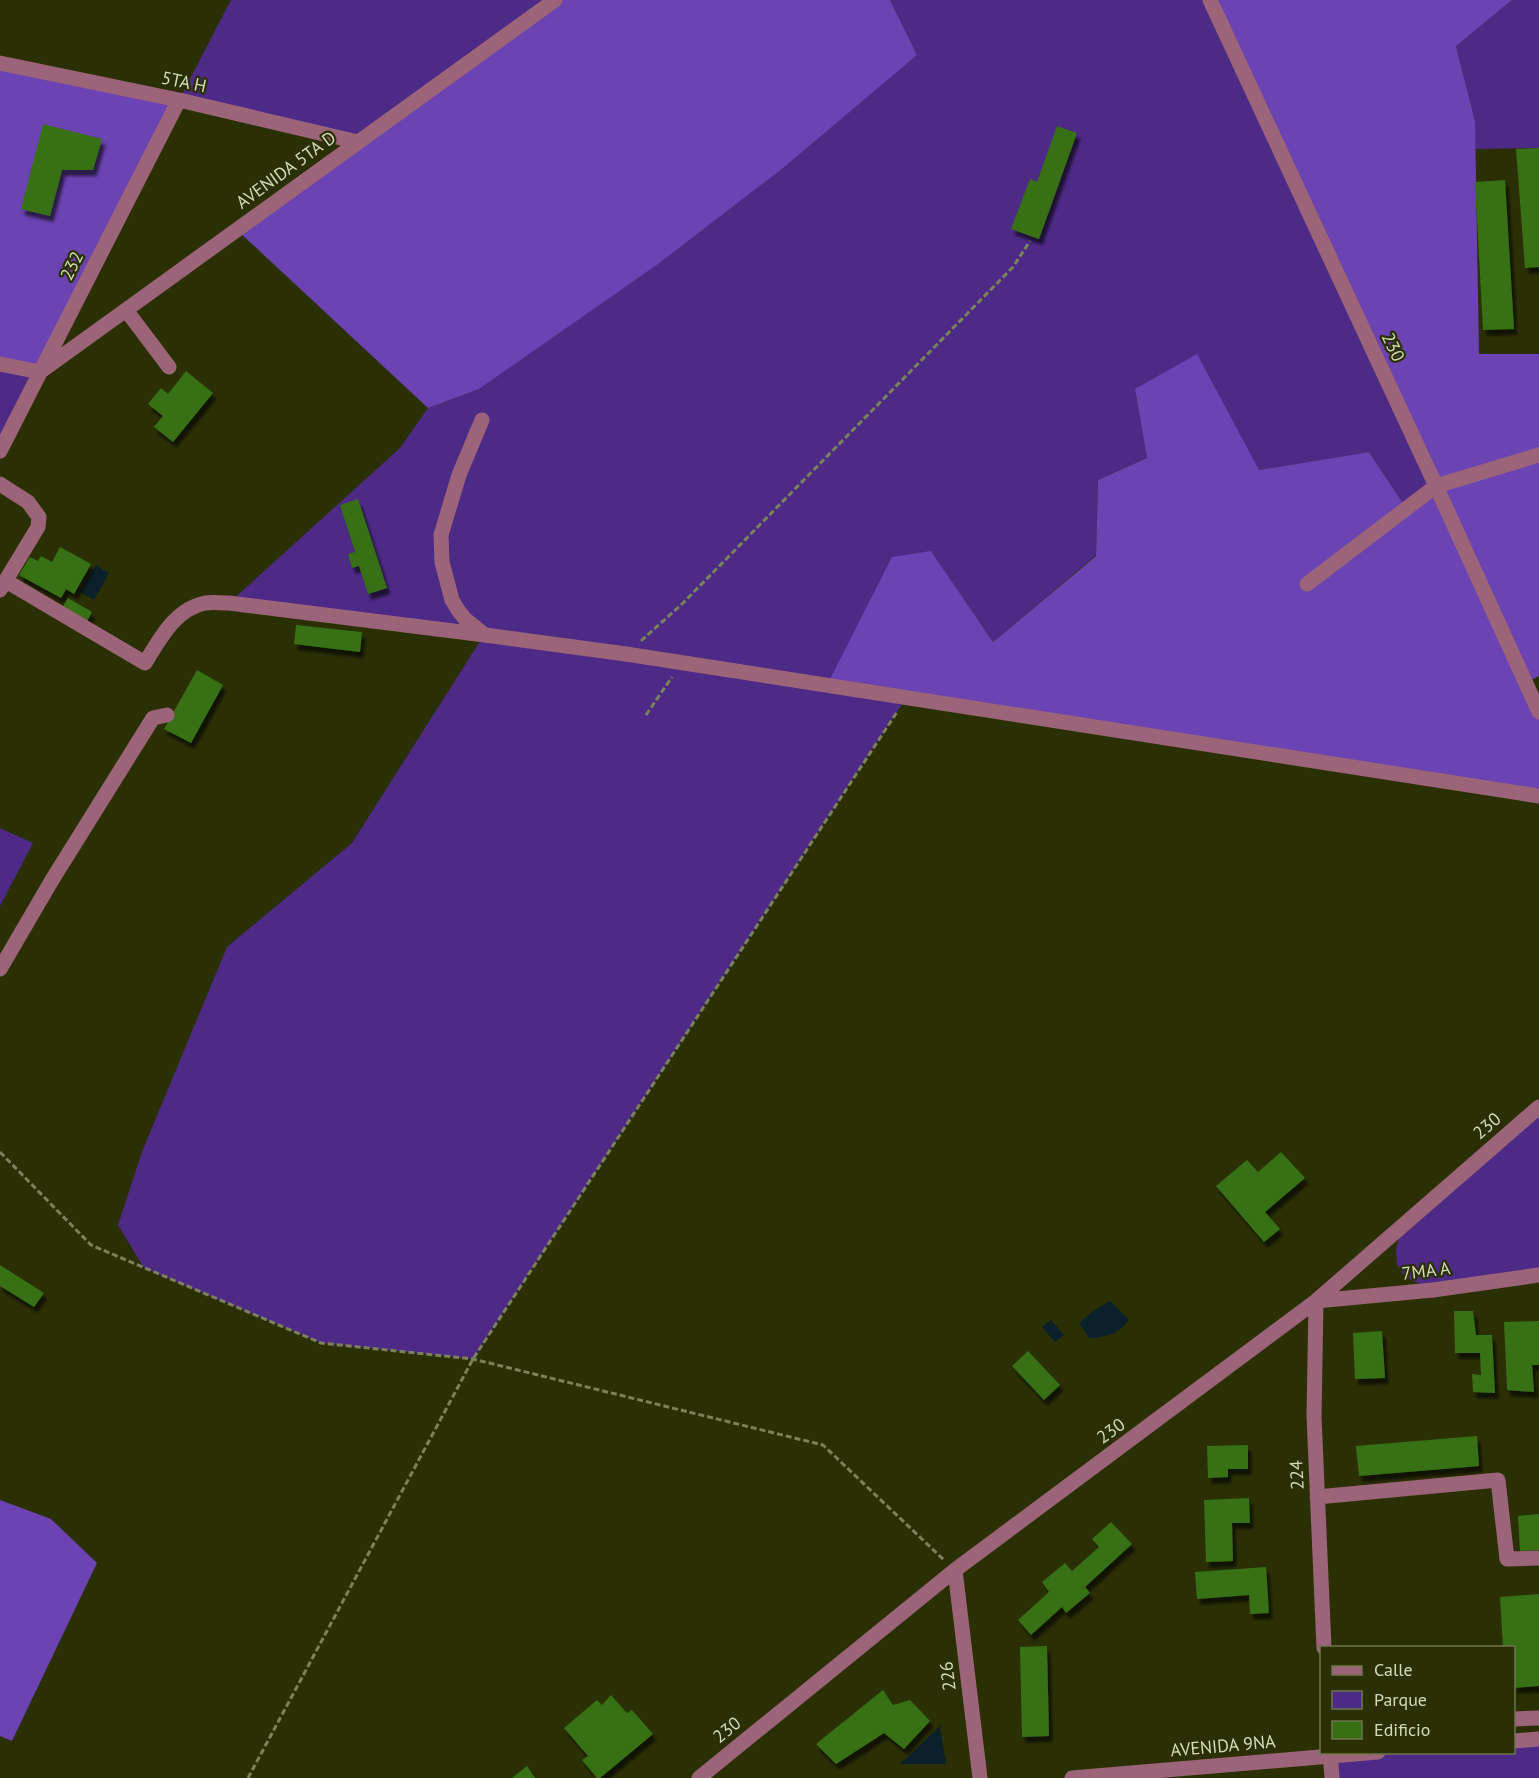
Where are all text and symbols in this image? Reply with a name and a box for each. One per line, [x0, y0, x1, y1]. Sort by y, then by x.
street label: 5TA H [160, 66, 209, 97]
street label: AVENIDA 5TA D [231, 126, 340, 214]
street label: 232 [55, 247, 88, 284]
street label: 230 [1377, 329, 1410, 365]
street label: 230 [1468, 1107, 1505, 1144]
street label: 7MA A [1400, 1256, 1452, 1285]
street label: 230 [1092, 1413, 1130, 1449]
street label: 224 [1284, 1460, 1309, 1490]
legend [1320, 1646, 1515, 1754]
text: Calle [1374, 1658, 1413, 1681]
street label: 226 [934, 1660, 961, 1692]
text: Parque [1374, 1688, 1427, 1711]
street label: 230 [708, 1711, 746, 1748]
text: Edificio [1374, 1718, 1430, 1741]
street label: AVENIDA 9NA [1169, 1729, 1277, 1762]

